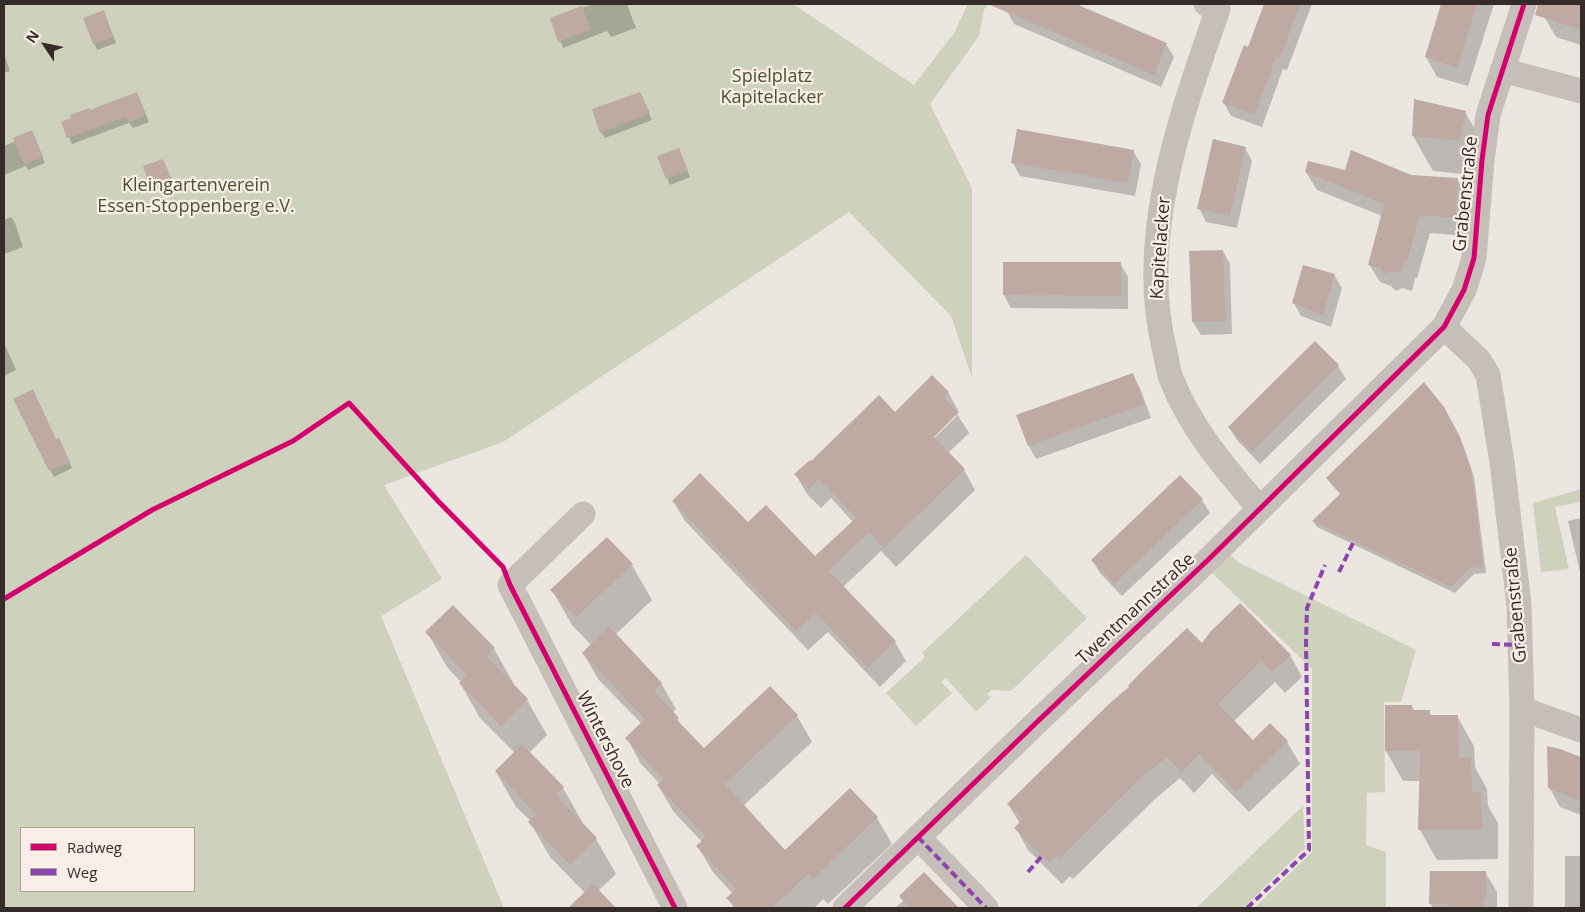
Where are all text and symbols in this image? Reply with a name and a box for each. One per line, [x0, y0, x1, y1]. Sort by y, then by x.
north arrow [20, 20, 70, 70]
text: N [21, 26, 43, 46]
park label: Spielplatz Kapitelacker [720, 66, 824, 108]
street label: Grabenstraße [1449, 135, 1483, 253]
park label: Kleingartenverein Essen-Stoppenberg e.V. [97, 175, 295, 218]
street label: Kapitelacker [1147, 196, 1175, 300]
street label: Grabenstraße [1500, 546, 1532, 664]
street label: Twentmannstraße [1072, 549, 1200, 669]
street label: Wintershove [571, 688, 639, 792]
legend [20, 827, 195, 892]
text: Radweg [67, 837, 122, 857]
text: Weg [67, 862, 97, 882]

